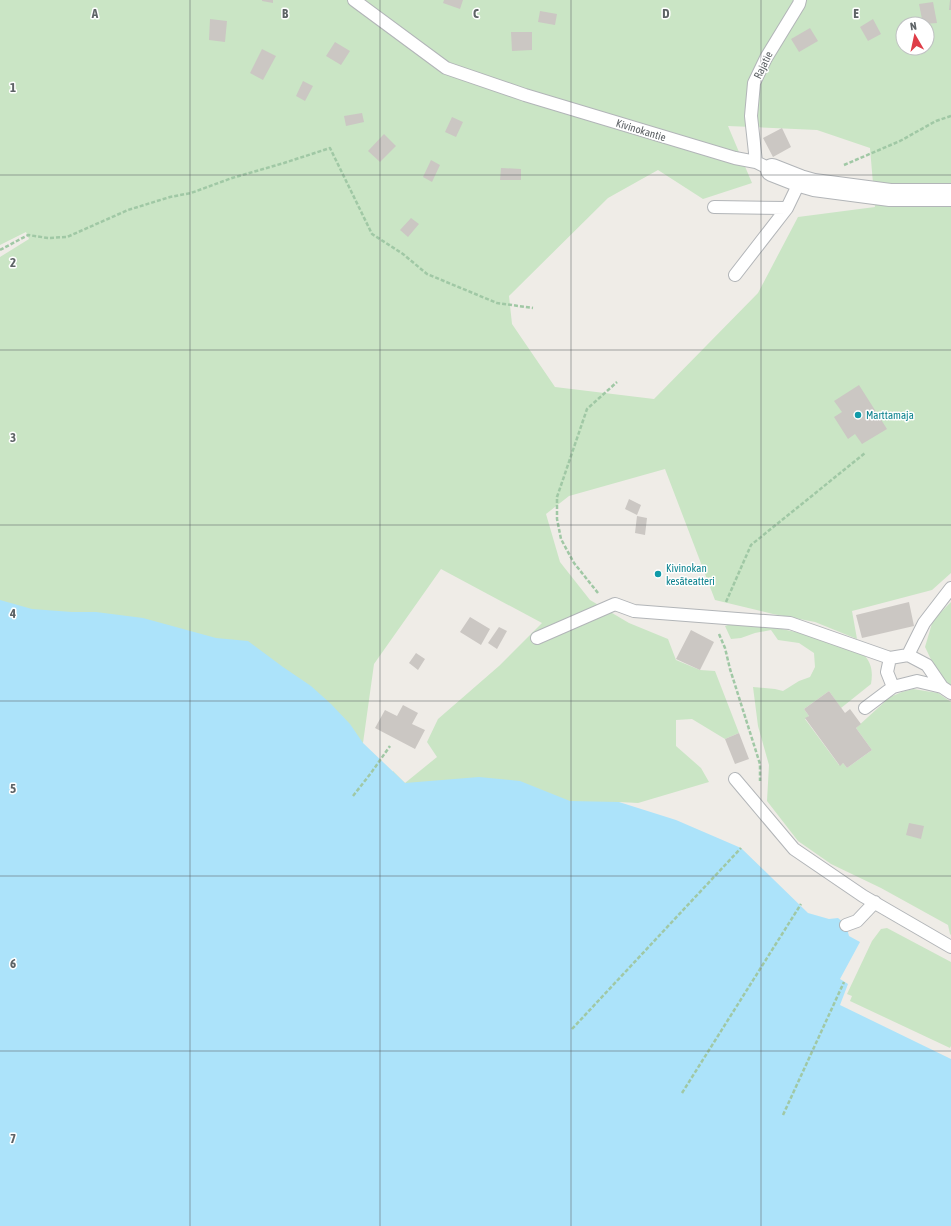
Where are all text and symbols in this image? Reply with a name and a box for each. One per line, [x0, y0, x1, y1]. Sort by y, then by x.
text: A [91, 6, 99, 21]
text: B [282, 6, 289, 21]
text: C [473, 6, 479, 21]
text: D [662, 6, 670, 21]
text: E [853, 6, 859, 21]
north arrow [895, 16, 935, 56]
text: N [909, 20, 918, 33]
street label: Rajatie [751, 49, 775, 81]
text: 1 [10, 80, 16, 95]
street label: Kivinokantie [615, 117, 667, 143]
text: 2 [10, 255, 16, 270]
place label: Marttamaja [866, 409, 914, 421]
marker: Marttamaja [853, 410, 863, 420]
text: 3 [10, 430, 16, 445]
place label: Kivinokan kesäteatteri [666, 562, 715, 587]
marker: Kivinokan kesäteatteri [653, 569, 663, 579]
text: 4 [9, 606, 16, 621]
text: 5 [10, 781, 16, 796]
text: 6 [10, 956, 16, 971]
text: 7 [10, 1131, 16, 1146]

